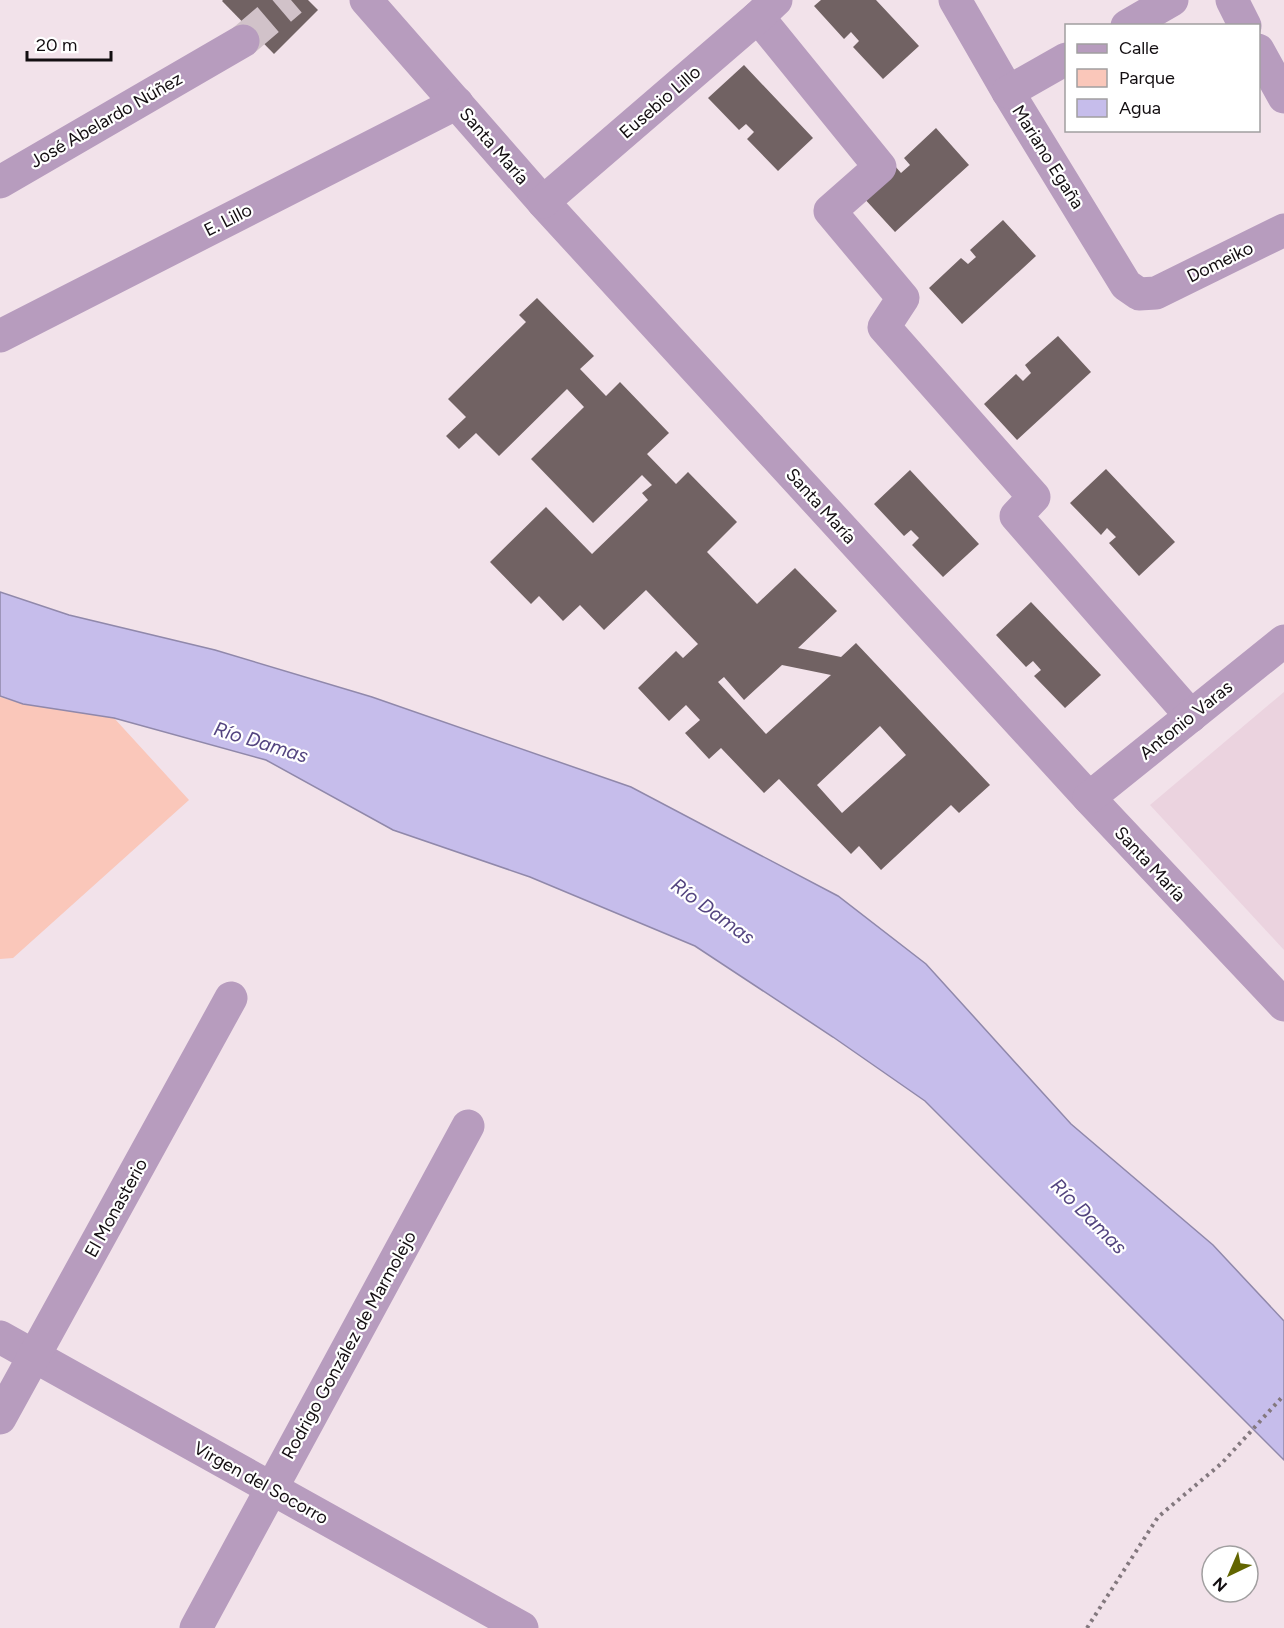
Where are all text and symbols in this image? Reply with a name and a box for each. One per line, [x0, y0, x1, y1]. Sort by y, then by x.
scale bar [27, 24, 111, 62]
legend [1065, 24, 1260, 132]
text: 20 m [36, 34, 77, 56]
text: Calle [1119, 37, 1159, 59]
street label: Eusebio Lillo [615, 61, 705, 143]
street label: José Abelardo Núñez [26, 67, 186, 173]
text: Parque [1119, 67, 1175, 89]
text: Agua [1119, 97, 1161, 119]
street label: Mariano Egaña [1007, 101, 1089, 213]
street label: Santa María [455, 103, 533, 189]
street label: E. Lillo [200, 199, 256, 241]
street label: Domeiko [1183, 237, 1257, 287]
street label: Santa María [781, 464, 861, 548]
street label: Antonio Varas [1135, 676, 1237, 764]
water label: Río Damas [211, 716, 312, 768]
street label: Santa María [1110, 822, 1190, 906]
water label: Río Damas [667, 873, 760, 950]
street label: El Monasterio [80, 1155, 152, 1261]
water label: Río Damas [1046, 1173, 1132, 1259]
street label: Rodrigo González de Marmolejo [277, 1227, 421, 1463]
street label: Virgen del Socorro [190, 1437, 332, 1529]
north arrow [1200, 1544, 1260, 1604]
text: N [1209, 1573, 1231, 1596]

